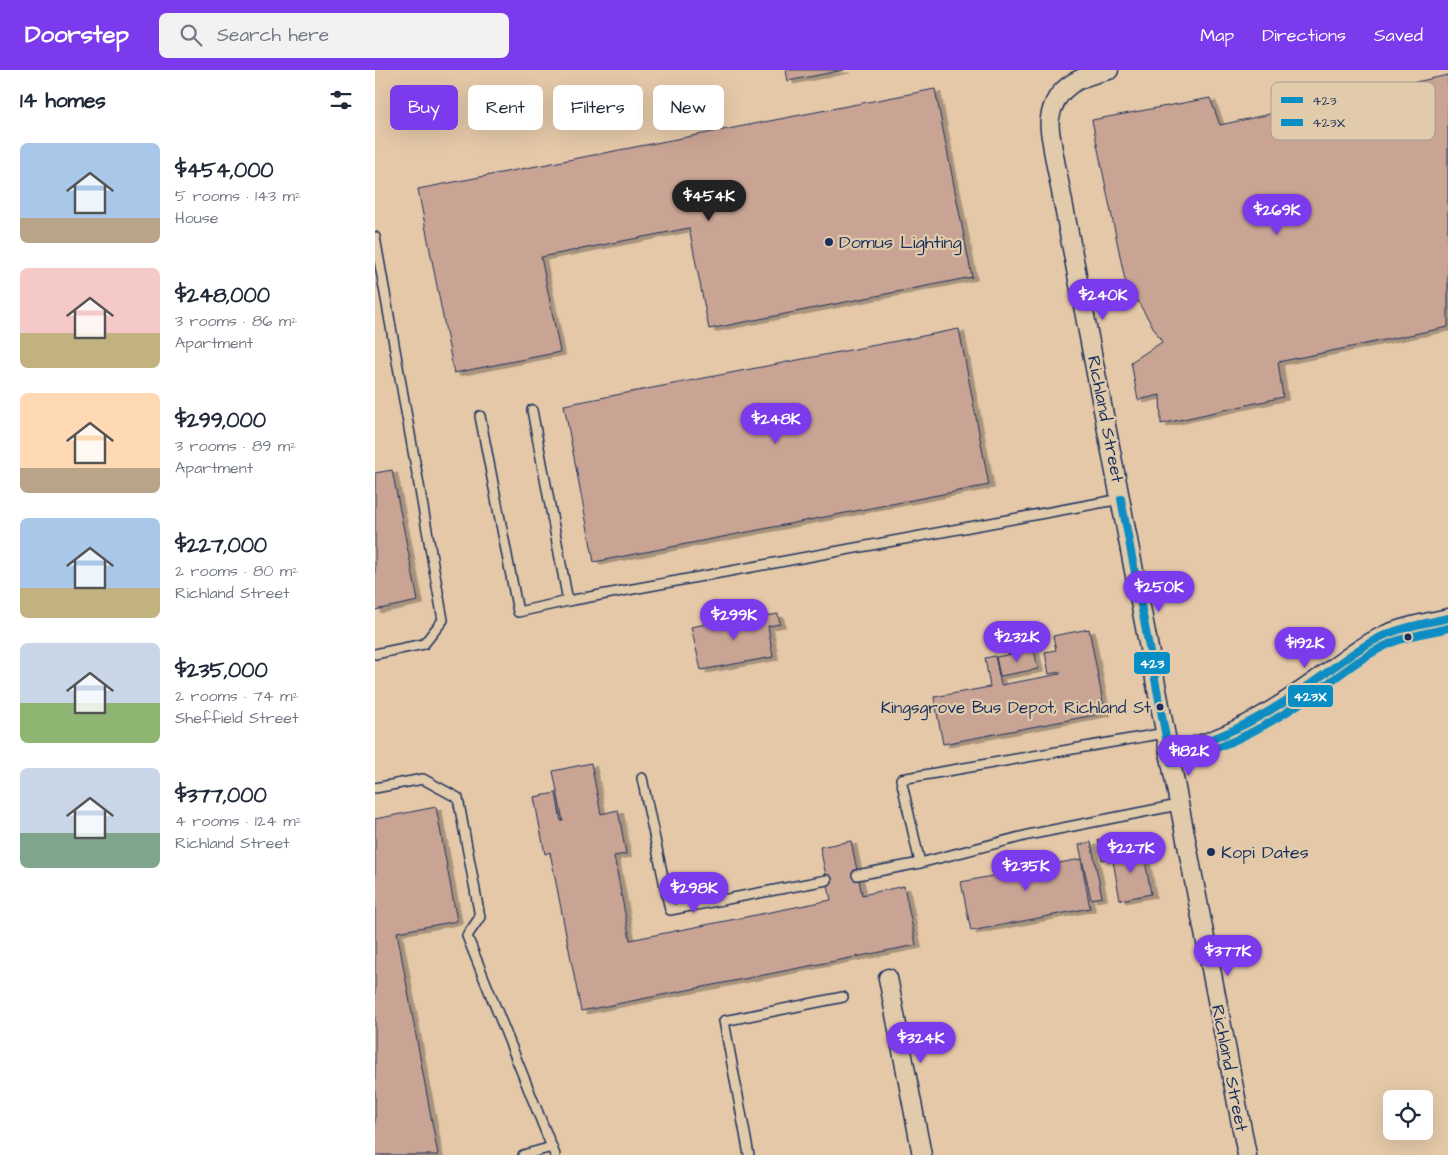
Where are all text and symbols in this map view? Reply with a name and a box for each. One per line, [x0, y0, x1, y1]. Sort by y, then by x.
search box [159, 13, 509, 58]
text: Doorstep [25, 18, 129, 52]
icon: search [177, 21, 205, 49]
text: Search here [217, 22, 329, 49]
text: Map [1200, 23, 1234, 48]
text: Directions [1262, 23, 1346, 48]
text: Saved [1374, 23, 1423, 48]
legend [1271, 82, 1435, 140]
chip: Buy [390, 85, 458, 130]
chip: Rent [468, 85, 543, 130]
chip: Filters [553, 85, 643, 130]
chip: New [653, 85, 724, 130]
text: 14 homes [20, 86, 106, 115]
icon: filters [327, 86, 355, 114]
text: 423 [1312, 91, 1337, 111]
text: 423X [1312, 113, 1346, 133]
text: $454,000 [175, 156, 274, 185]
icon: home [60, 163, 120, 223]
pin: $454K [674, 180, 744, 222]
text: 5 rooms · 143 m² [175, 185, 301, 207]
text: $454K [683, 185, 735, 207]
pin: $269K [1242, 194, 1312, 236]
text: $269K [1254, 199, 1300, 221]
text: House [175, 207, 219, 229]
place label: Domus Lighting [839, 230, 962, 256]
marker: Domus Lighting [823, 236, 835, 248]
pin: $240K [1068, 278, 1138, 321]
text: $248,000 [175, 281, 270, 310]
text: $240K [1079, 284, 1127, 306]
icon: home [60, 288, 120, 348]
text: 3 rooms · 86 m² [175, 310, 297, 332]
text: Apartment [175, 332, 253, 354]
street label: Richland Street [1081, 353, 1130, 485]
pin: $248K [741, 402, 811, 445]
text: $299,000 [175, 406, 266, 435]
text: $248K [751, 408, 801, 430]
icon: home [60, 413, 120, 473]
text: 3 rooms · 89 m² [175, 435, 296, 457]
text: Apartment [175, 457, 253, 479]
text: $227,000 [175, 531, 267, 560]
icon: home [60, 538, 120, 598]
text: 2 rooms · 80 m² [175, 560, 298, 582]
pin: $250K [1124, 570, 1194, 613]
text: $250K [1134, 576, 1184, 598]
text: Richland Street [175, 582, 290, 604]
pin: $299K [699, 598, 769, 641]
text: $299K [711, 604, 757, 626]
pin: $232K [982, 620, 1052, 663]
text: $232K [994, 626, 1040, 648]
pin: $192K [1270, 626, 1340, 669]
text: $192K [1286, 632, 1324, 654]
unlabelled marker [1403, 632, 1413, 642]
line badge: 423 [1133, 651, 1171, 675]
text: 423 [1140, 654, 1165, 674]
text: $235,000 [175, 656, 268, 685]
icon: home [60, 663, 120, 723]
line badge: 423X [1287, 684, 1334, 708]
text: 2 rooms · 74 m² [175, 685, 299, 707]
text: 423X [1293, 687, 1327, 707]
place label: Kingsgrove Bus Depot, Richland St [881, 696, 1151, 721]
marker: Kingsgrove Bus Depot, Richland St [1155, 702, 1165, 712]
text: Sheffield Street [175, 707, 298, 729]
pin: $182K [1154, 734, 1224, 777]
text: $182K [1169, 740, 1209, 762]
text: $377,000 [175, 781, 267, 810]
icon: home [60, 788, 120, 848]
text: 4 rooms · 124 m² [175, 810, 302, 832]
text: Richland Street [175, 832, 290, 854]
pin: $227K [1096, 832, 1166, 874]
text: $227K [1108, 837, 1154, 859]
place label: Kopi Dates [1221, 840, 1309, 865]
marker: Kopi Dates [1205, 846, 1217, 858]
pin: $235K [991, 850, 1061, 892]
text: $235K [1002, 855, 1050, 877]
pin: $298K [659, 872, 729, 914]
text: $298K [670, 877, 718, 899]
pin: $377K [1193, 934, 1263, 977]
text: $377K [1205, 940, 1251, 962]
street label: Richland Street [1205, 1002, 1254, 1134]
pin: $324K [886, 1022, 956, 1064]
text: $324K [898, 1027, 944, 1049]
map controls [1383, 1090, 1433, 1140]
button: locate [1383, 1090, 1433, 1140]

